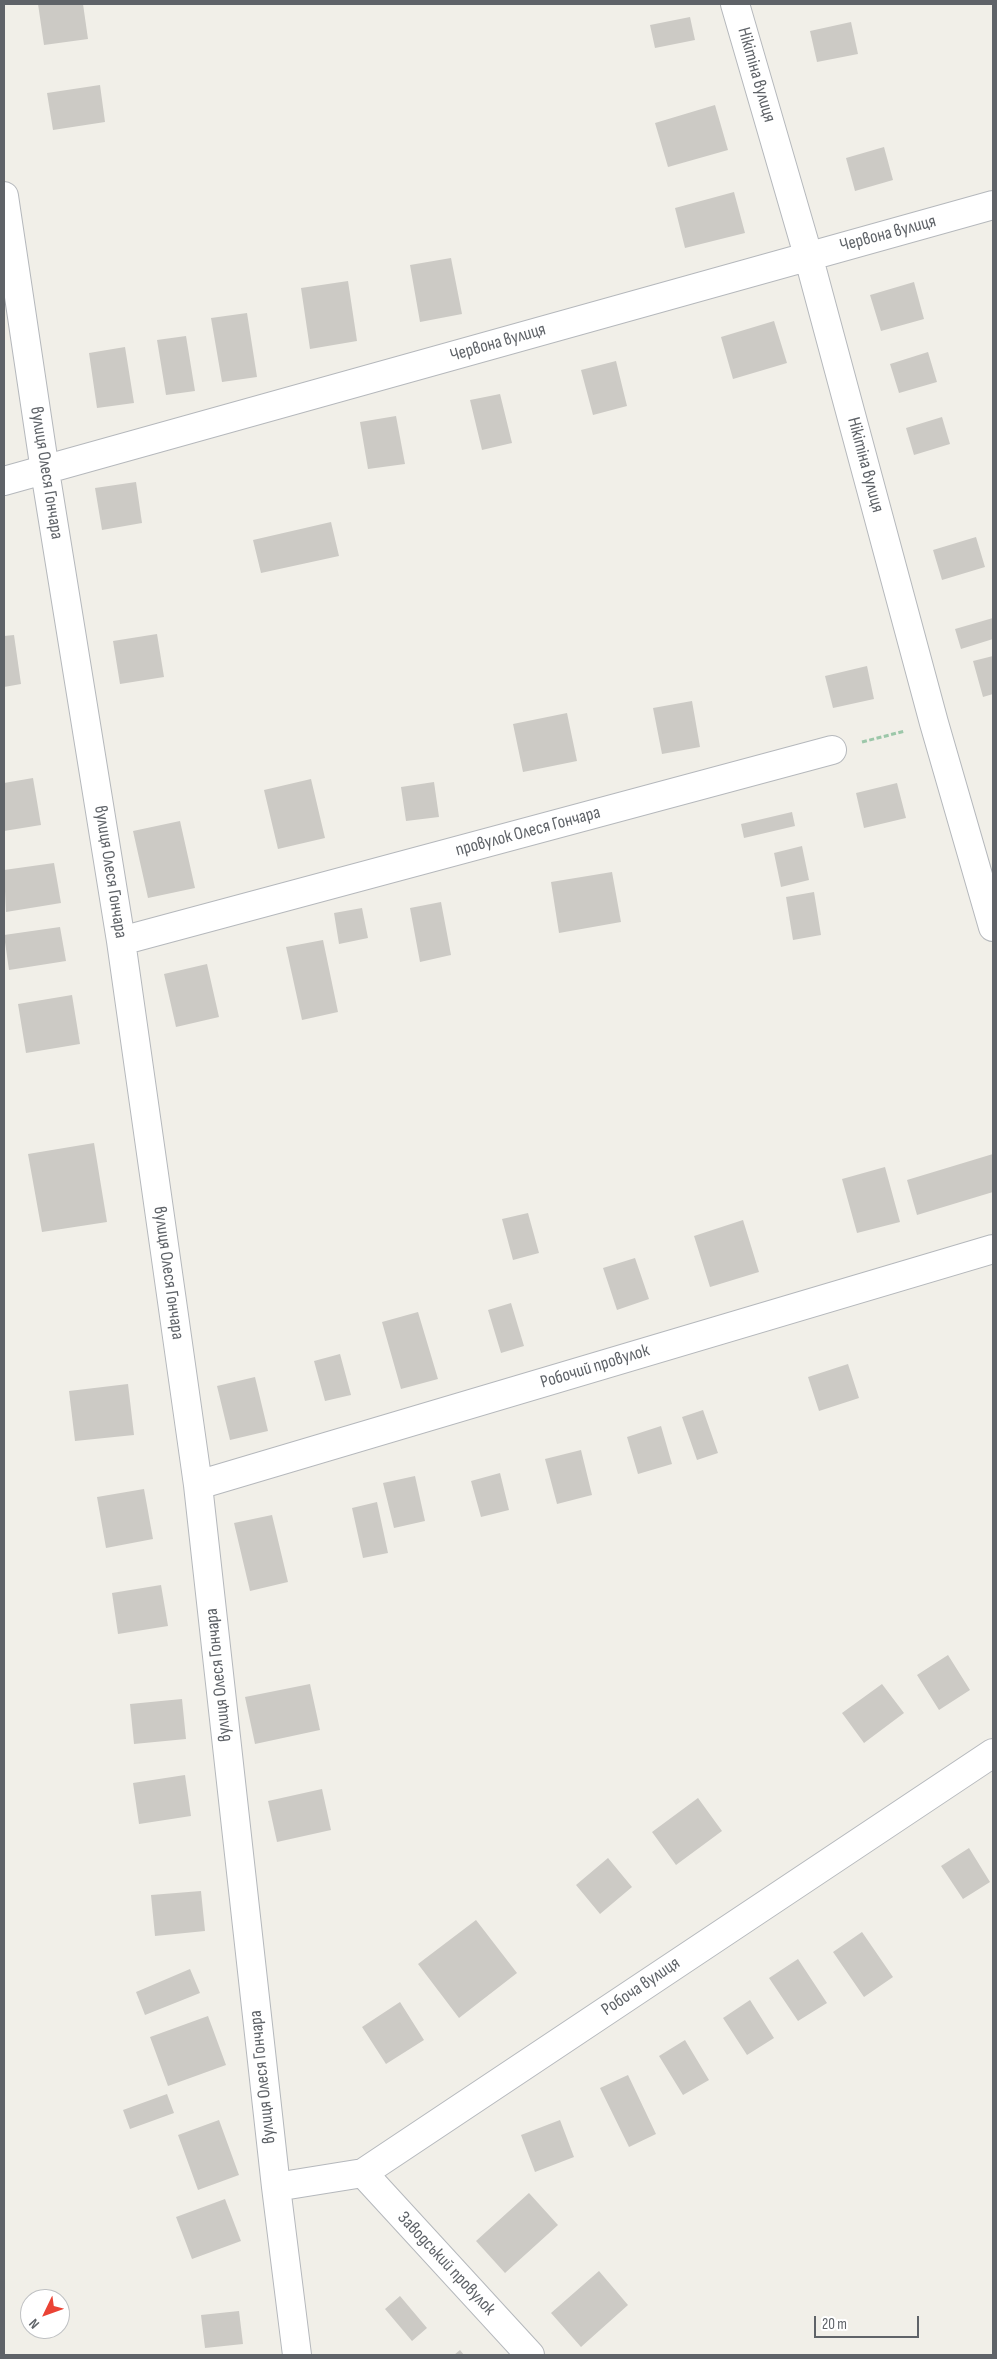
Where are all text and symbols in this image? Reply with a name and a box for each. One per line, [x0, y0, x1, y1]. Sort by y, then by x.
street label: Нікітіна вулиця [732, 25, 780, 125]
street label: Червона вулиця [838, 211, 938, 257]
street label: Червона вулиця [448, 319, 548, 367]
street label: вулиця Олеся Гончара [25, 405, 67, 541]
street label: Нікітіна вулиця [842, 415, 888, 515]
street label: провулок Олеся Гончара [453, 802, 603, 862]
street label: вулиця Олеся Гончара [89, 804, 131, 940]
street label: вулиця Олеся Гончара [148, 1205, 188, 1341]
street label: Робочий провулок [538, 1340, 652, 1394]
street label: вулиця Олеся Гончара [201, 1607, 237, 1743]
street label: Робоча вулиця [598, 1953, 684, 2021]
street label: вулиця Олеся Гончара [245, 2009, 281, 2145]
street label: Заводський провулок [392, 2208, 500, 2320]
north arrow [20, 2289, 70, 2339]
scale bar [817, 2306, 922, 2338]
text: N [25, 2315, 43, 2332]
text: 20 m [822, 2315, 847, 2334]

